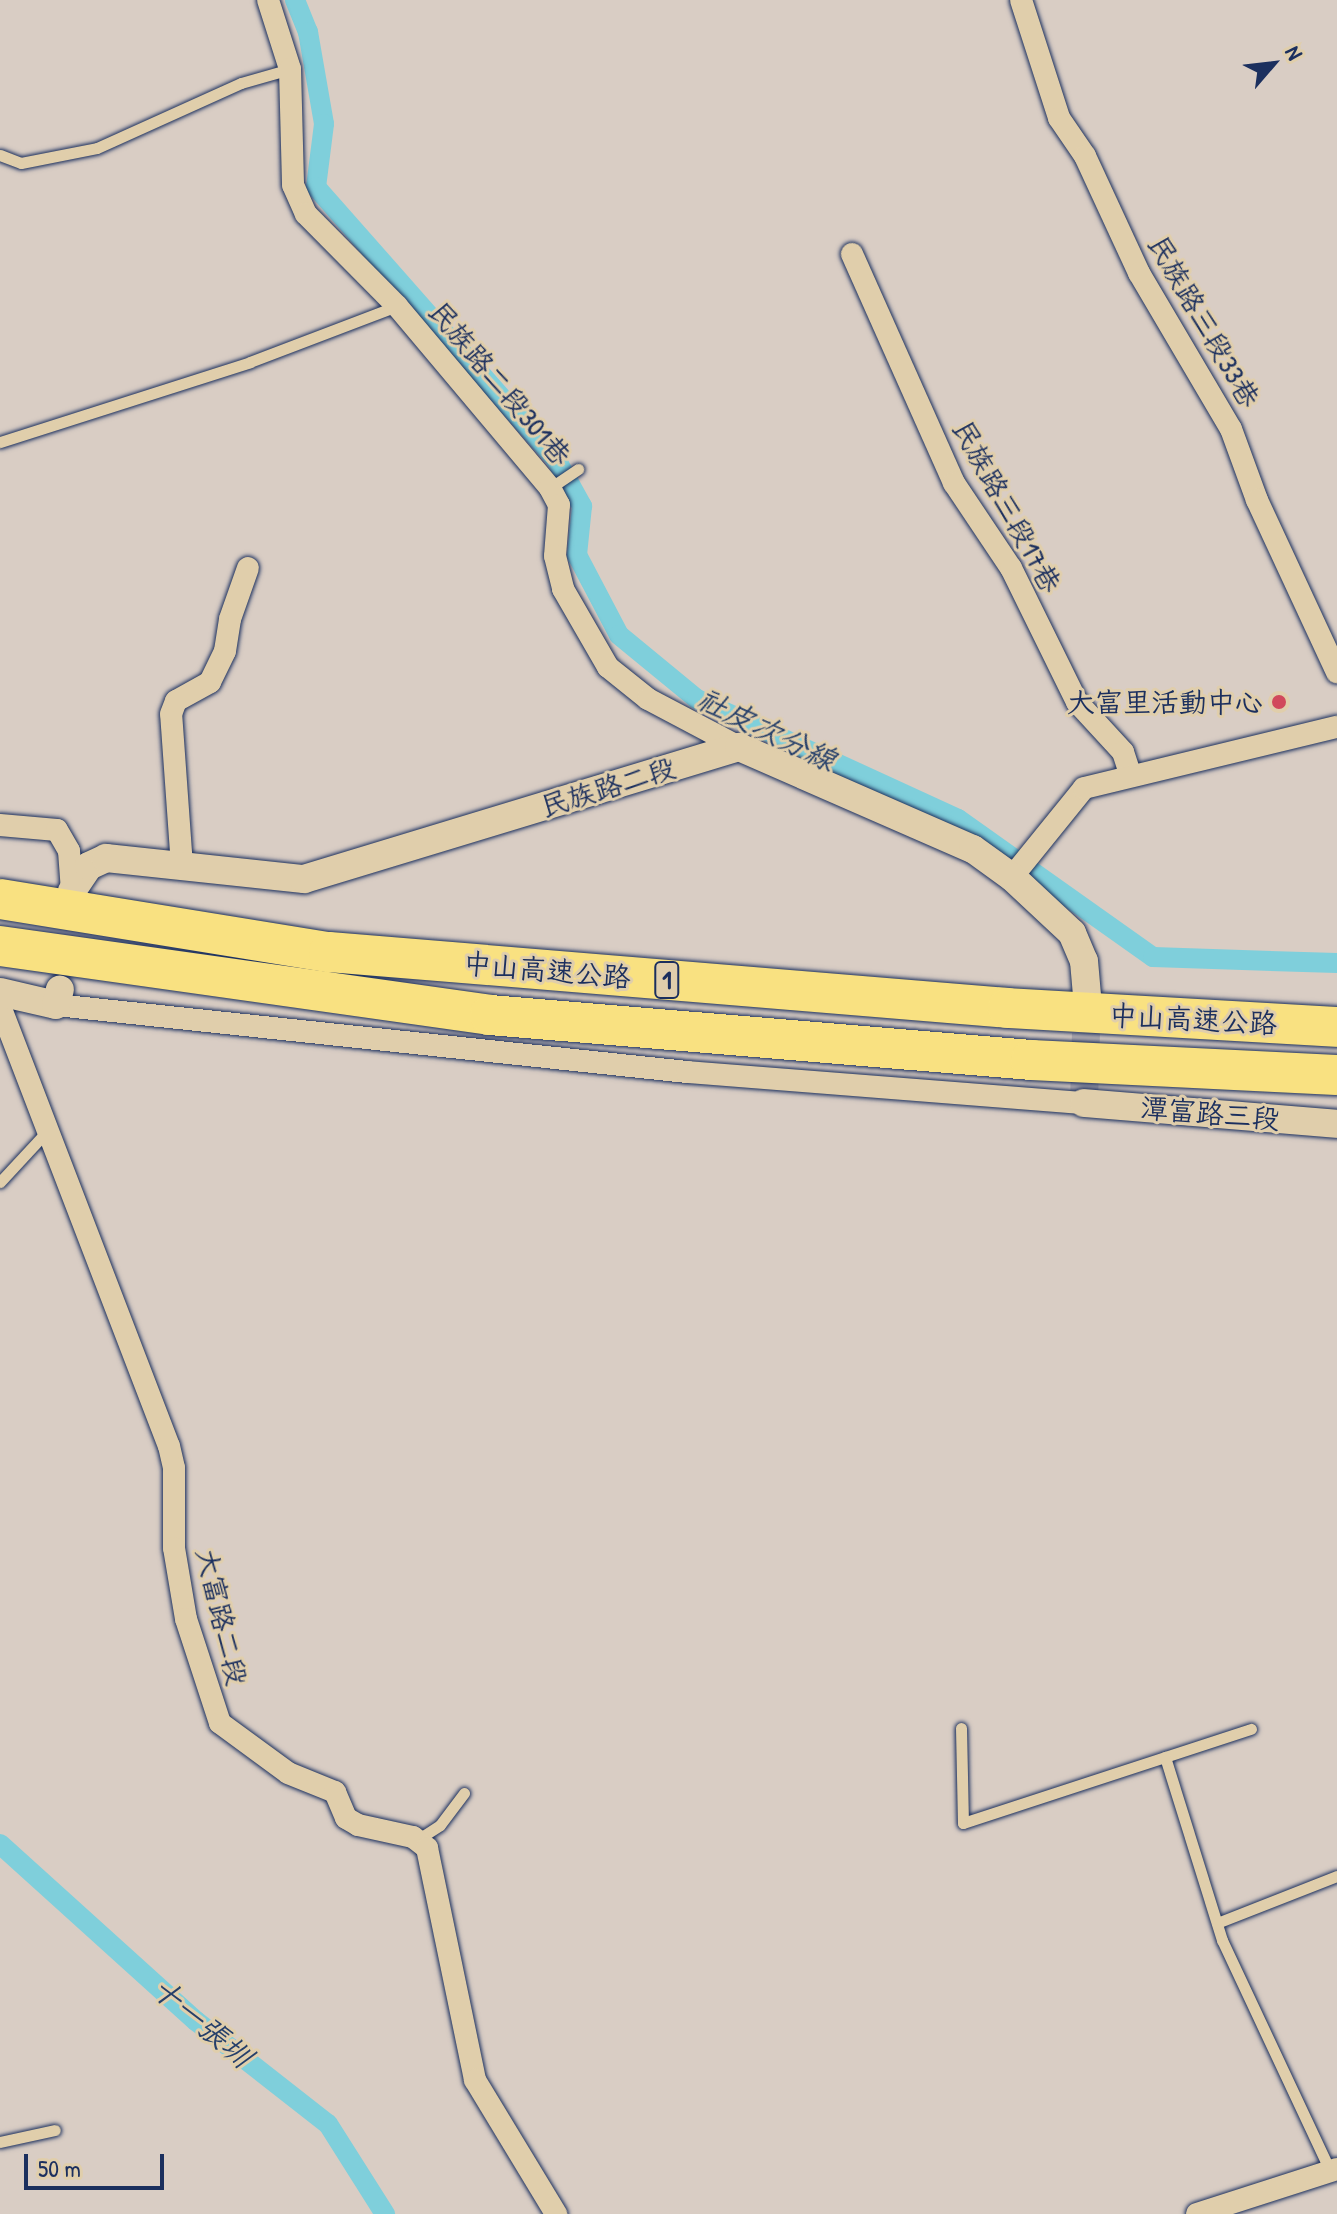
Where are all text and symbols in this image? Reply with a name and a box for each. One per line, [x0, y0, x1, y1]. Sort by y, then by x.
north arrow [1233, 24, 1313, 104]
text: N [1278, 41, 1310, 65]
street label: 民族路三段33巷 [1141, 229, 1267, 413]
street label: 民族路二段301巷 [422, 294, 578, 472]
street label: 民族路三段17巷 [946, 414, 1068, 598]
water label: 社皮次分線 [692, 680, 842, 778]
place label: 大富里活動中心 [1067, 685, 1263, 719]
marker: 大富里活動中心 [1270, 693, 1288, 711]
street label: 民族路二段 [536, 750, 680, 824]
street label: 中山高速公路 [462, 946, 632, 994]
road number: 1 [653, 958, 681, 1002]
street label: 中山高速公路 [1108, 998, 1278, 1040]
street label: 潭富路三段 [1139, 1090, 1281, 1136]
street label: 大富路二段 [190, 1545, 254, 1689]
water label: 十一張圳 [144, 1970, 260, 2074]
scale bar [28, 2138, 168, 2188]
text: 50 m [38, 2152, 81, 2184]

